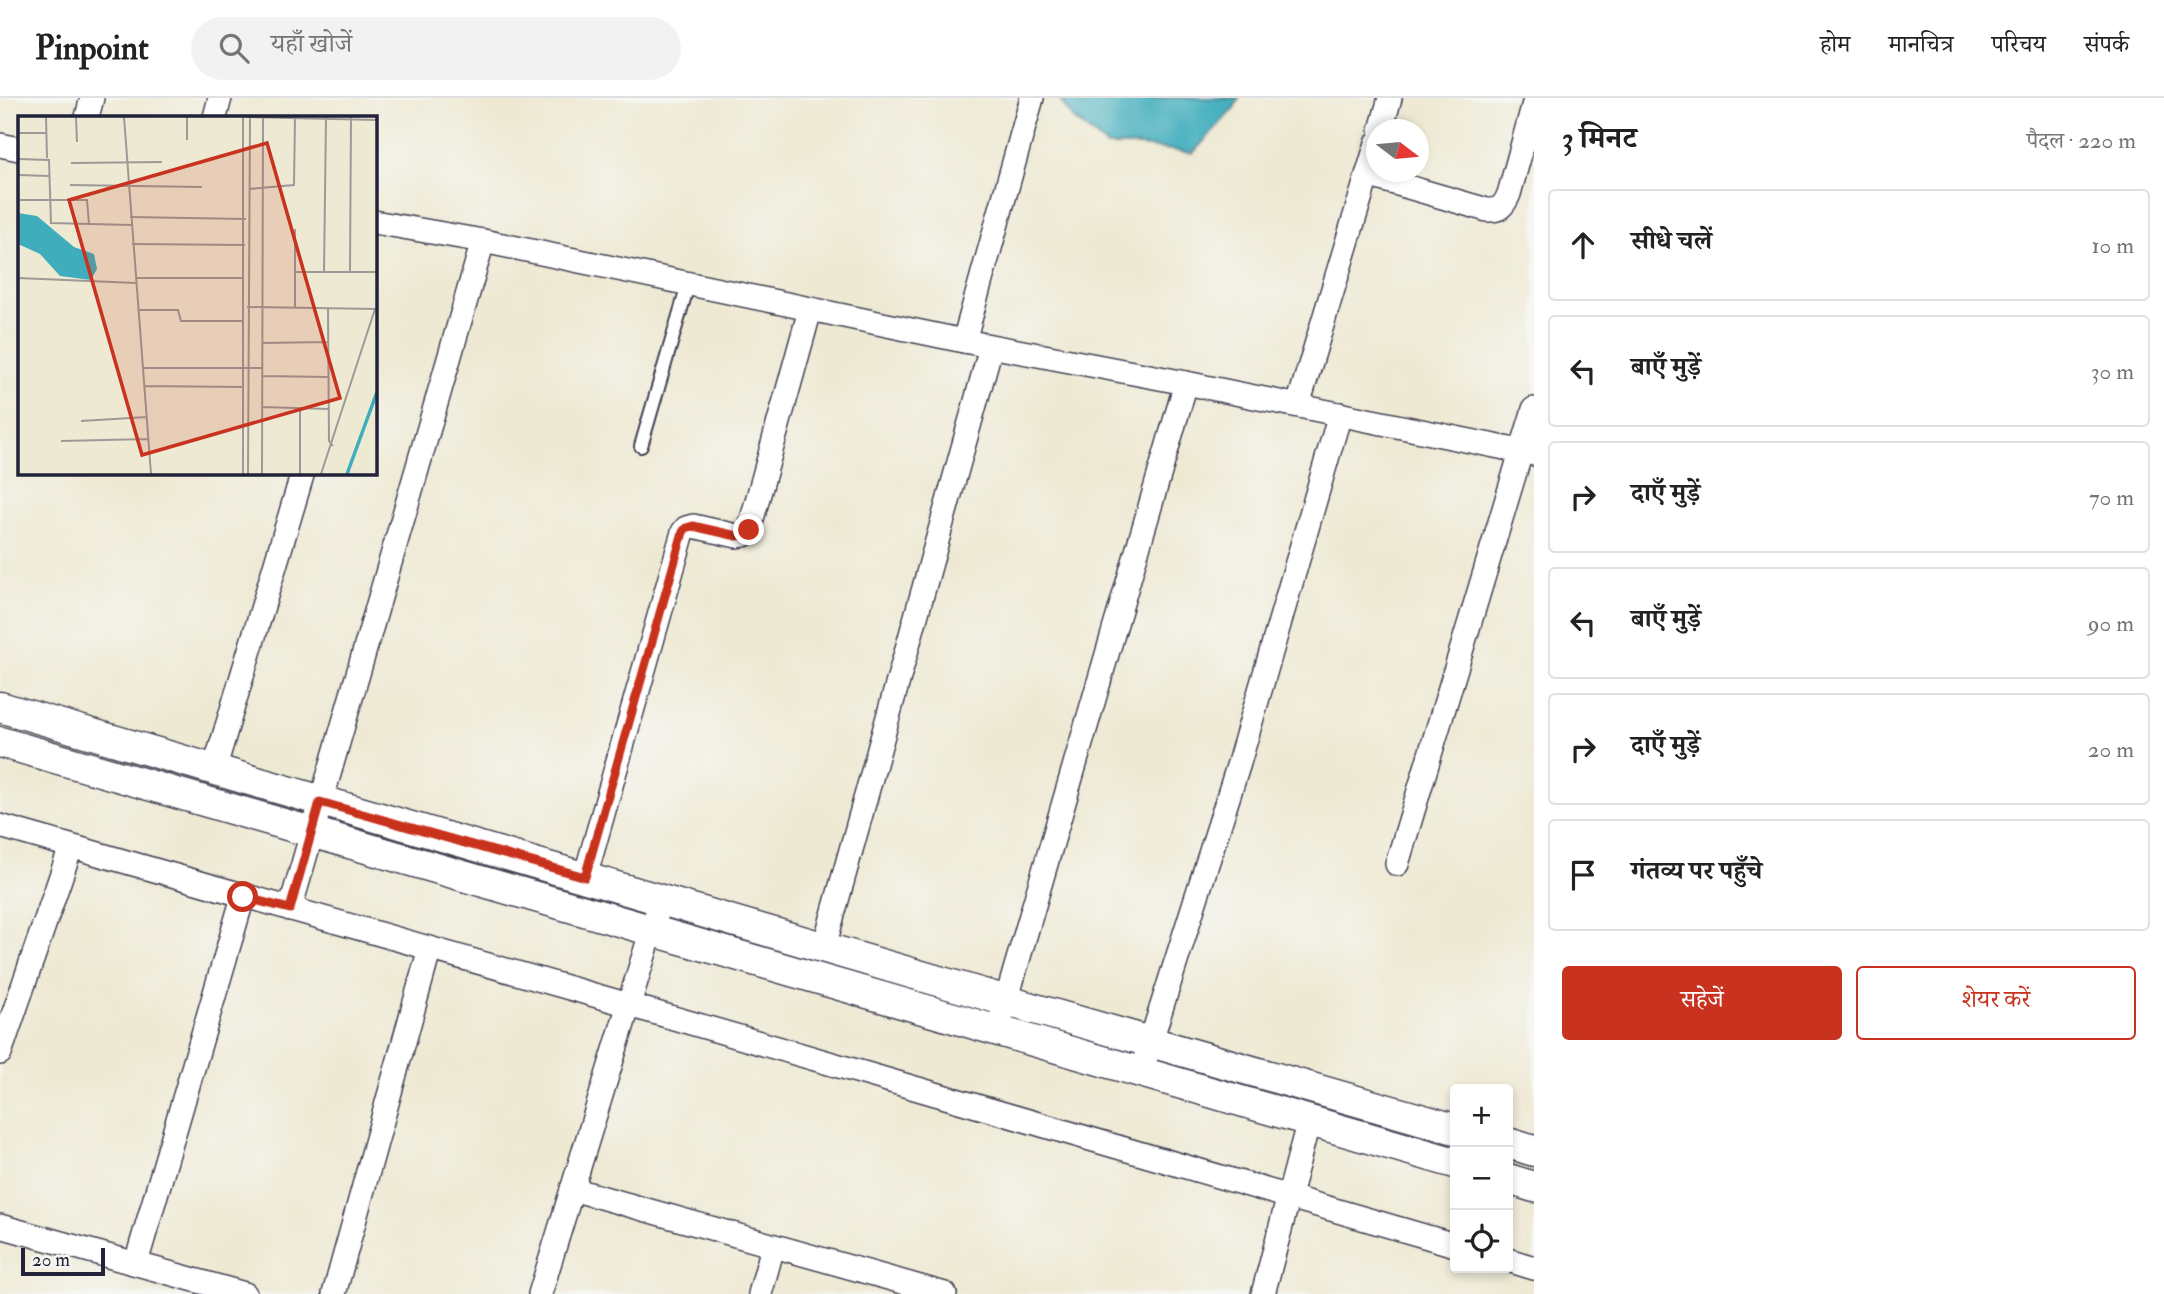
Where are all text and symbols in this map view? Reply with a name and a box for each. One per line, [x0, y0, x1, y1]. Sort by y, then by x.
search box [191, 17, 681, 80]
text: Pinpoint [35, 28, 149, 69]
text: यहाँ खोजें [271, 28, 352, 60]
icon: search [215, 29, 253, 67]
text: होम [1820, 29, 1850, 60]
text: मानचित्र [1888, 29, 1954, 60]
text: परिचय [1992, 29, 2046, 60]
text: संपर्क [2084, 29, 2129, 60]
inset map [18, 116, 376, 474]
north arrow [1366, 119, 1429, 182]
text: 3 मिनट [1562, 120, 1637, 157]
text: पैदल · 220 m [2026, 126, 2136, 155]
text: सीधे चलें [1631, 225, 1712, 257]
icon: ahead [1564, 226, 1602, 264]
text: 10 m [2091, 231, 2134, 260]
text: बाएँ मुड़ें [1631, 351, 1701, 383]
icon: left [1564, 352, 1602, 390]
text: 30 m [2091, 357, 2134, 386]
text: दाएँ मुड़ें [1631, 477, 1700, 509]
icon: right [1564, 478, 1602, 516]
text: 70 m [2089, 483, 2134, 512]
route end [733, 514, 764, 545]
text: बाएँ मुड़ें [1631, 603, 1701, 635]
icon: left [1564, 604, 1602, 642]
text: 90 m [2088, 609, 2134, 638]
text: दाएँ मुड़ें [1631, 729, 1700, 761]
icon: right [1564, 730, 1602, 768]
text: 20 m [2088, 735, 2134, 764]
text: गंतव्य पर पहुँचे [1631, 855, 1762, 887]
icon: arrive [1564, 856, 1602, 894]
route start [227, 881, 258, 912]
button: सहेजें [1562, 966, 1842, 1040]
button: शेयर करें [1856, 966, 2136, 1040]
map controls [1450, 1084, 1513, 1273]
button: + [1450, 1084, 1513, 1147]
button: − [1450, 1147, 1513, 1210]
button: locate [1450, 1210, 1513, 1273]
scale bar [21, 1245, 105, 1277]
text: 20 m [32, 1248, 70, 1272]

